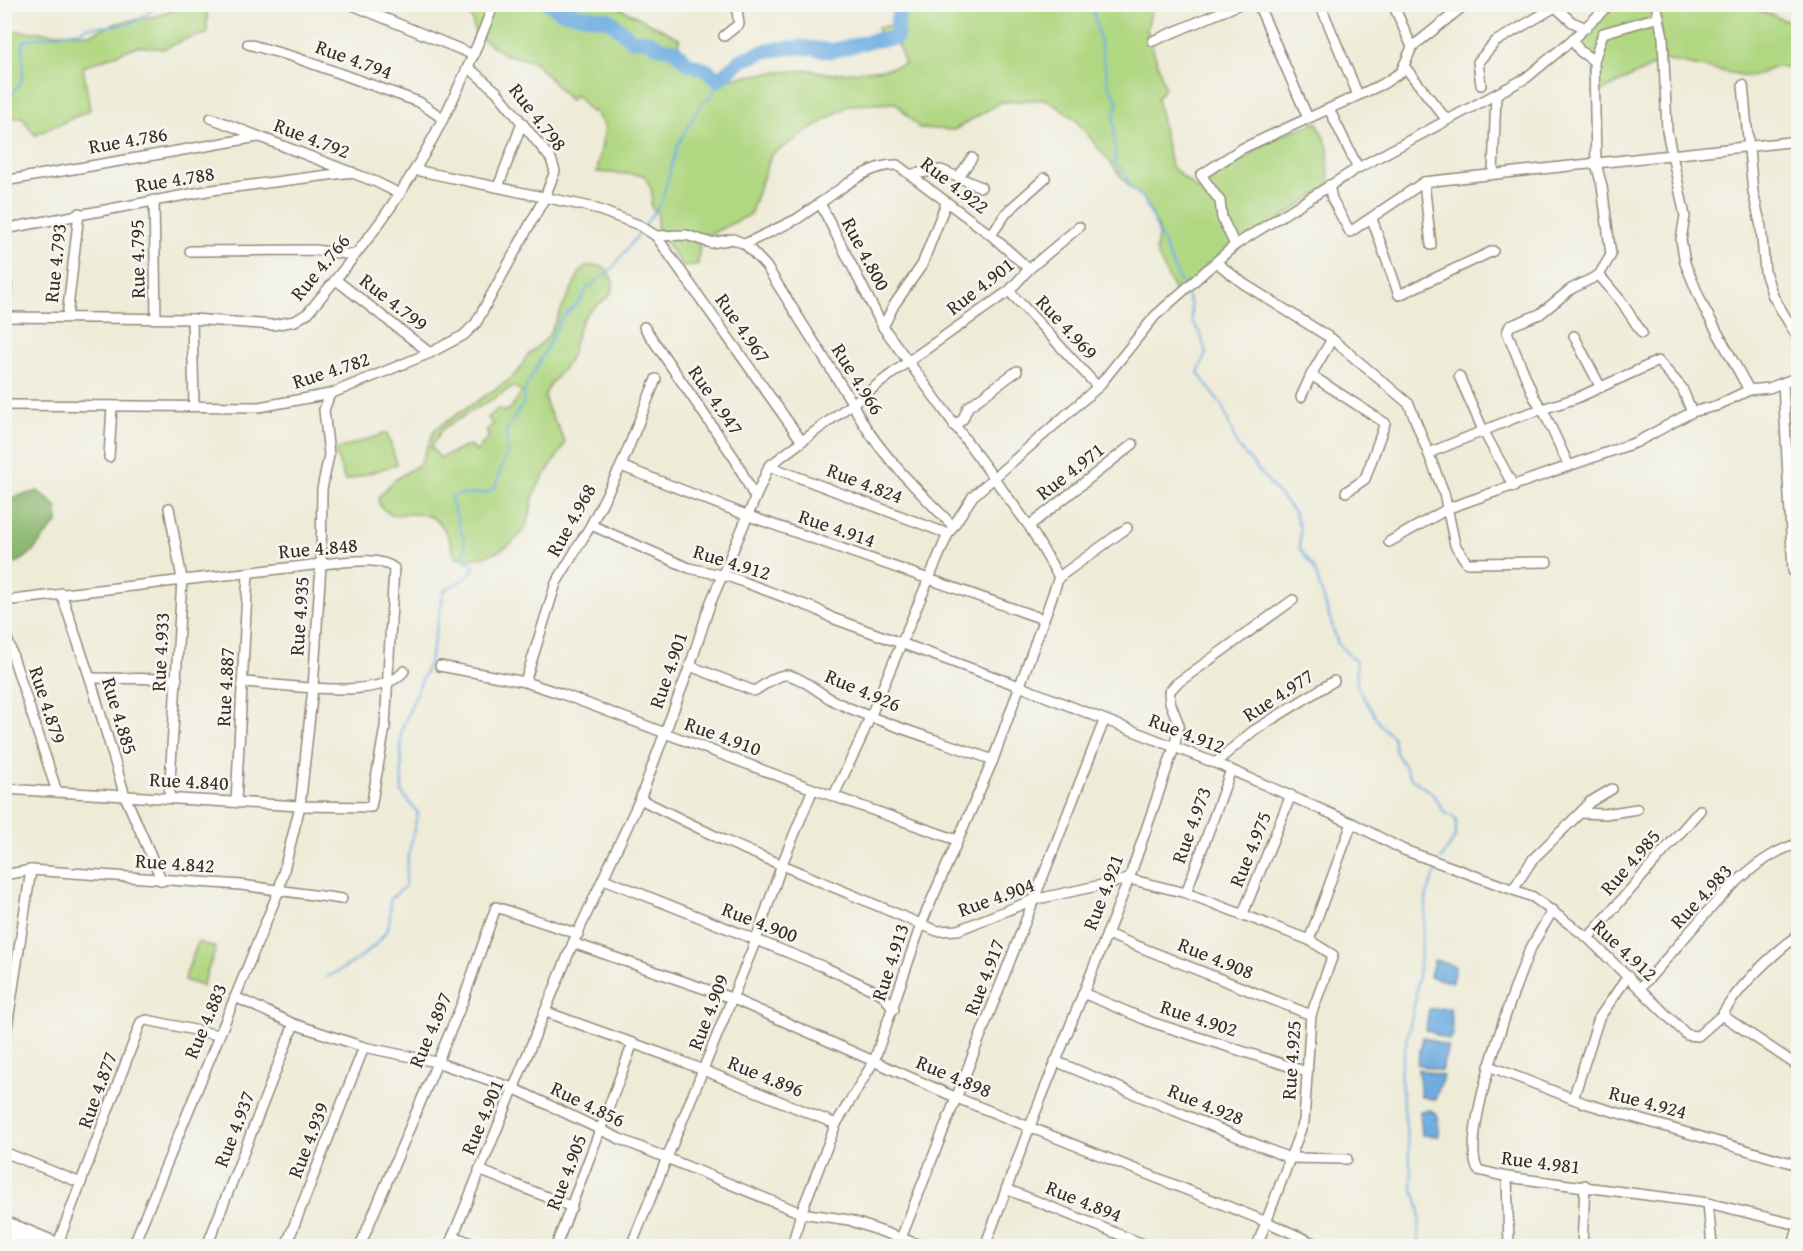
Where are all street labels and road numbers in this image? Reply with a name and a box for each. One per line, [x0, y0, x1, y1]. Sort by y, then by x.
street label: Rue 4.794 [312, 31, 396, 86]
street label: Rue 4.798 [502, 76, 574, 157]
street label: Rue 4.792 [270, 110, 354, 165]
street label: Rue 4.786 [86, 118, 170, 161]
street label: Rue 4.922 [915, 149, 996, 221]
street label: Rue 4.788 [133, 158, 216, 199]
street label: Rue 4.800 [835, 212, 898, 296]
street label: Rue 4.795 [121, 219, 152, 299]
street label: Rue 4.793 [36, 222, 73, 304]
street label: Rue 4.766 [283, 227, 356, 306]
street label: Rue 4.901 [939, 250, 1020, 322]
street label: Rue 4.799 [354, 266, 435, 338]
street label: Rue 4.967 [709, 287, 778, 369]
street label: Rue 4.969 [1030, 288, 1105, 366]
street label: Rue 4.966 [825, 337, 892, 420]
street label: Rue 4.782 [289, 343, 373, 396]
street label: Rue 4.947 [682, 359, 751, 441]
street label: Rue 4.971 [1029, 435, 1110, 507]
street label: Rue 4.824 [823, 455, 907, 510]
street label: Rue 4.968 [539, 478, 603, 562]
street label: Rue 4.914 [795, 501, 879, 554]
street label: Rue 4.848 [277, 530, 359, 565]
street label: Rue 4.912 [690, 536, 774, 587]
street label: Rue 4.935 [281, 575, 316, 657]
street label: Rue 4.933 [143, 612, 176, 692]
street label: Rue 4.901 [641, 628, 694, 712]
street label: Rue 4.887 [208, 647, 241, 727]
street label: Rue 4.926 [821, 661, 905, 718]
street label: Rue 4.977 [1236, 661, 1319, 728]
street label: Rue 4.879 [22, 663, 75, 747]
street label: Rue 4.885 [95, 674, 146, 758]
street label: Rue 4.912 [1145, 705, 1229, 760]
street label: Rue 4.910 [681, 708, 765, 763]
street label: Rue 4.840 [149, 764, 229, 797]
street label: Rue 4.973 [1163, 783, 1218, 867]
street label: Rue 4.975 [1221, 807, 1278, 891]
street label: Rue 4.985 [1593, 822, 1667, 901]
street label: Rue 4.842 [134, 845, 216, 880]
street label: Rue 4.921 [1075, 850, 1130, 934]
street label: Rue 4.983 [1663, 857, 1738, 935]
street label: Rue 4.904 [954, 869, 1038, 924]
street label: Rue 4.900 [718, 894, 802, 949]
street label: Rue 4.912 [1586, 912, 1664, 987]
street label: Rue 4.913 [863, 920, 916, 1004]
street label: Rue 4.908 [1174, 929, 1258, 986]
street label: Rue 4.917 [956, 935, 1011, 1019]
street label: Rue 4.909 [680, 970, 735, 1054]
street label: Rue 4.883 [176, 979, 233, 1063]
street label: Rue 4.897 [401, 988, 458, 1072]
street label: Rue 4.902 [1157, 991, 1241, 1044]
street label: Rue 4.925 [1273, 1019, 1308, 1101]
street label: Rue 4.896 [724, 1047, 808, 1104]
street label: Rue 4.898 [912, 1047, 996, 1104]
street label: Rue 4.877 [69, 1048, 124, 1132]
street label: Rue 4.856 [546, 1073, 630, 1134]
street label: Rue 4.901 [453, 1075, 510, 1159]
street label: Rue 4.928 [1164, 1075, 1248, 1132]
street label: Rue 4.924 [1606, 1077, 1690, 1126]
street label: Rue 4.937 [206, 1087, 261, 1171]
street label: Rue 4.939 [280, 1098, 335, 1182]
street label: Rue 4.905 [538, 1130, 593, 1214]
street label: Rue 4.981 [1500, 1142, 1582, 1181]
street label: Rue 4.894 [1042, 1172, 1126, 1229]

